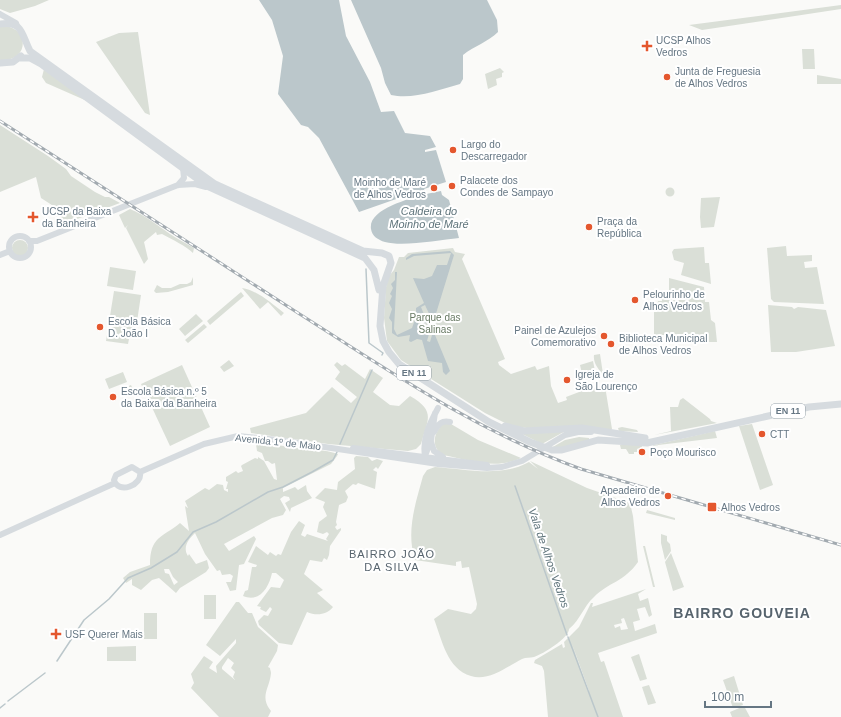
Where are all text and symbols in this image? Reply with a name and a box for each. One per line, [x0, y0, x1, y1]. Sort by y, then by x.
place label: UCSP Alhos Vedros [656, 35, 711, 58]
marker: UCSP Alhos Vedros [641, 40, 653, 52]
place label: Junta de Freguesia de Alhos Vedros [675, 66, 761, 89]
marker: Junta de Freguesia de Alhos Vedros [662, 72, 672, 82]
place label: Largo do Descarregador [461, 139, 528, 162]
marker: Largo do Descarregador [448, 145, 458, 155]
place label: Palacete dos Condes de Sampayo [460, 175, 554, 198]
place label: Moinho de Maré de Alhos Vedros [354, 177, 426, 200]
marker: Palacete dos Condes de Sampayo [447, 181, 457, 191]
marker: Moinho de Maré de Alhos Vedros [429, 183, 439, 193]
water label: Caldeira do Moinho de Maré [389, 205, 469, 230]
place label: UCSP da Baixa da Banheira [42, 206, 112, 229]
marker: UCSP da Baixa da Banheira [27, 211, 39, 223]
place label: Praça da República [597, 216, 642, 239]
marker: Praça da República [584, 222, 594, 232]
place label: Pelourinho de Alhos Vedros [643, 289, 705, 312]
marker: Pelourinho de Alhos Vedros [630, 295, 640, 305]
park label: Parque das Salinas [409, 312, 461, 335]
place label: Escola Básica D. João I [108, 316, 171, 339]
marker: Escola Básica D. João I [95, 322, 105, 332]
place label: Painel de Azulejos Comemorativo [514, 325, 596, 348]
marker: Painel de Azulejos Comemorativo [599, 331, 609, 341]
place label: Biblioteca Municipal de Alhos Vedros [619, 333, 707, 356]
marker: Biblioteca Municipal de Alhos Vedros [606, 339, 616, 349]
road number: EN 11 [397, 366, 431, 380]
place label: Igreja de São Lourenço [575, 369, 638, 392]
marker: Igreja de São Lourenço [562, 375, 572, 385]
place label: Escola Básica n.º 5 da Baixa da Banheira [121, 386, 217, 409]
marker: Escola Básica n.º 5 da Baixa da Banheira [108, 392, 118, 402]
road number: EN 11 [771, 404, 805, 418]
marker: CTT [757, 429, 767, 439]
place label: CTT [770, 429, 789, 440]
street label: Avenida 1º de Maio [235, 432, 322, 452]
marker: Poço Mourisco [637, 447, 647, 457]
place label: Poço Mourisco [650, 447, 717, 458]
place label: Apeadeiro de Alhos Vedros [601, 485, 660, 508]
marker: Apeadeiro de Alhos Vedros [663, 491, 673, 501]
marker: Alhos Vedros [706, 501, 718, 513]
place label: Alhos Vedros [721, 502, 780, 513]
water label: Vala de Alhos Vedros [526, 507, 572, 610]
district label: BAIRRO JOÃO DA SILVA [349, 548, 435, 573]
district label: BAIRRO GOUVEIA [673, 605, 811, 621]
marker: USF Querer Mais [50, 628, 62, 640]
place label: USF Querer Mais [65, 629, 143, 640]
scale bar [705, 683, 771, 709]
text: 100 m [711, 690, 744, 704]

